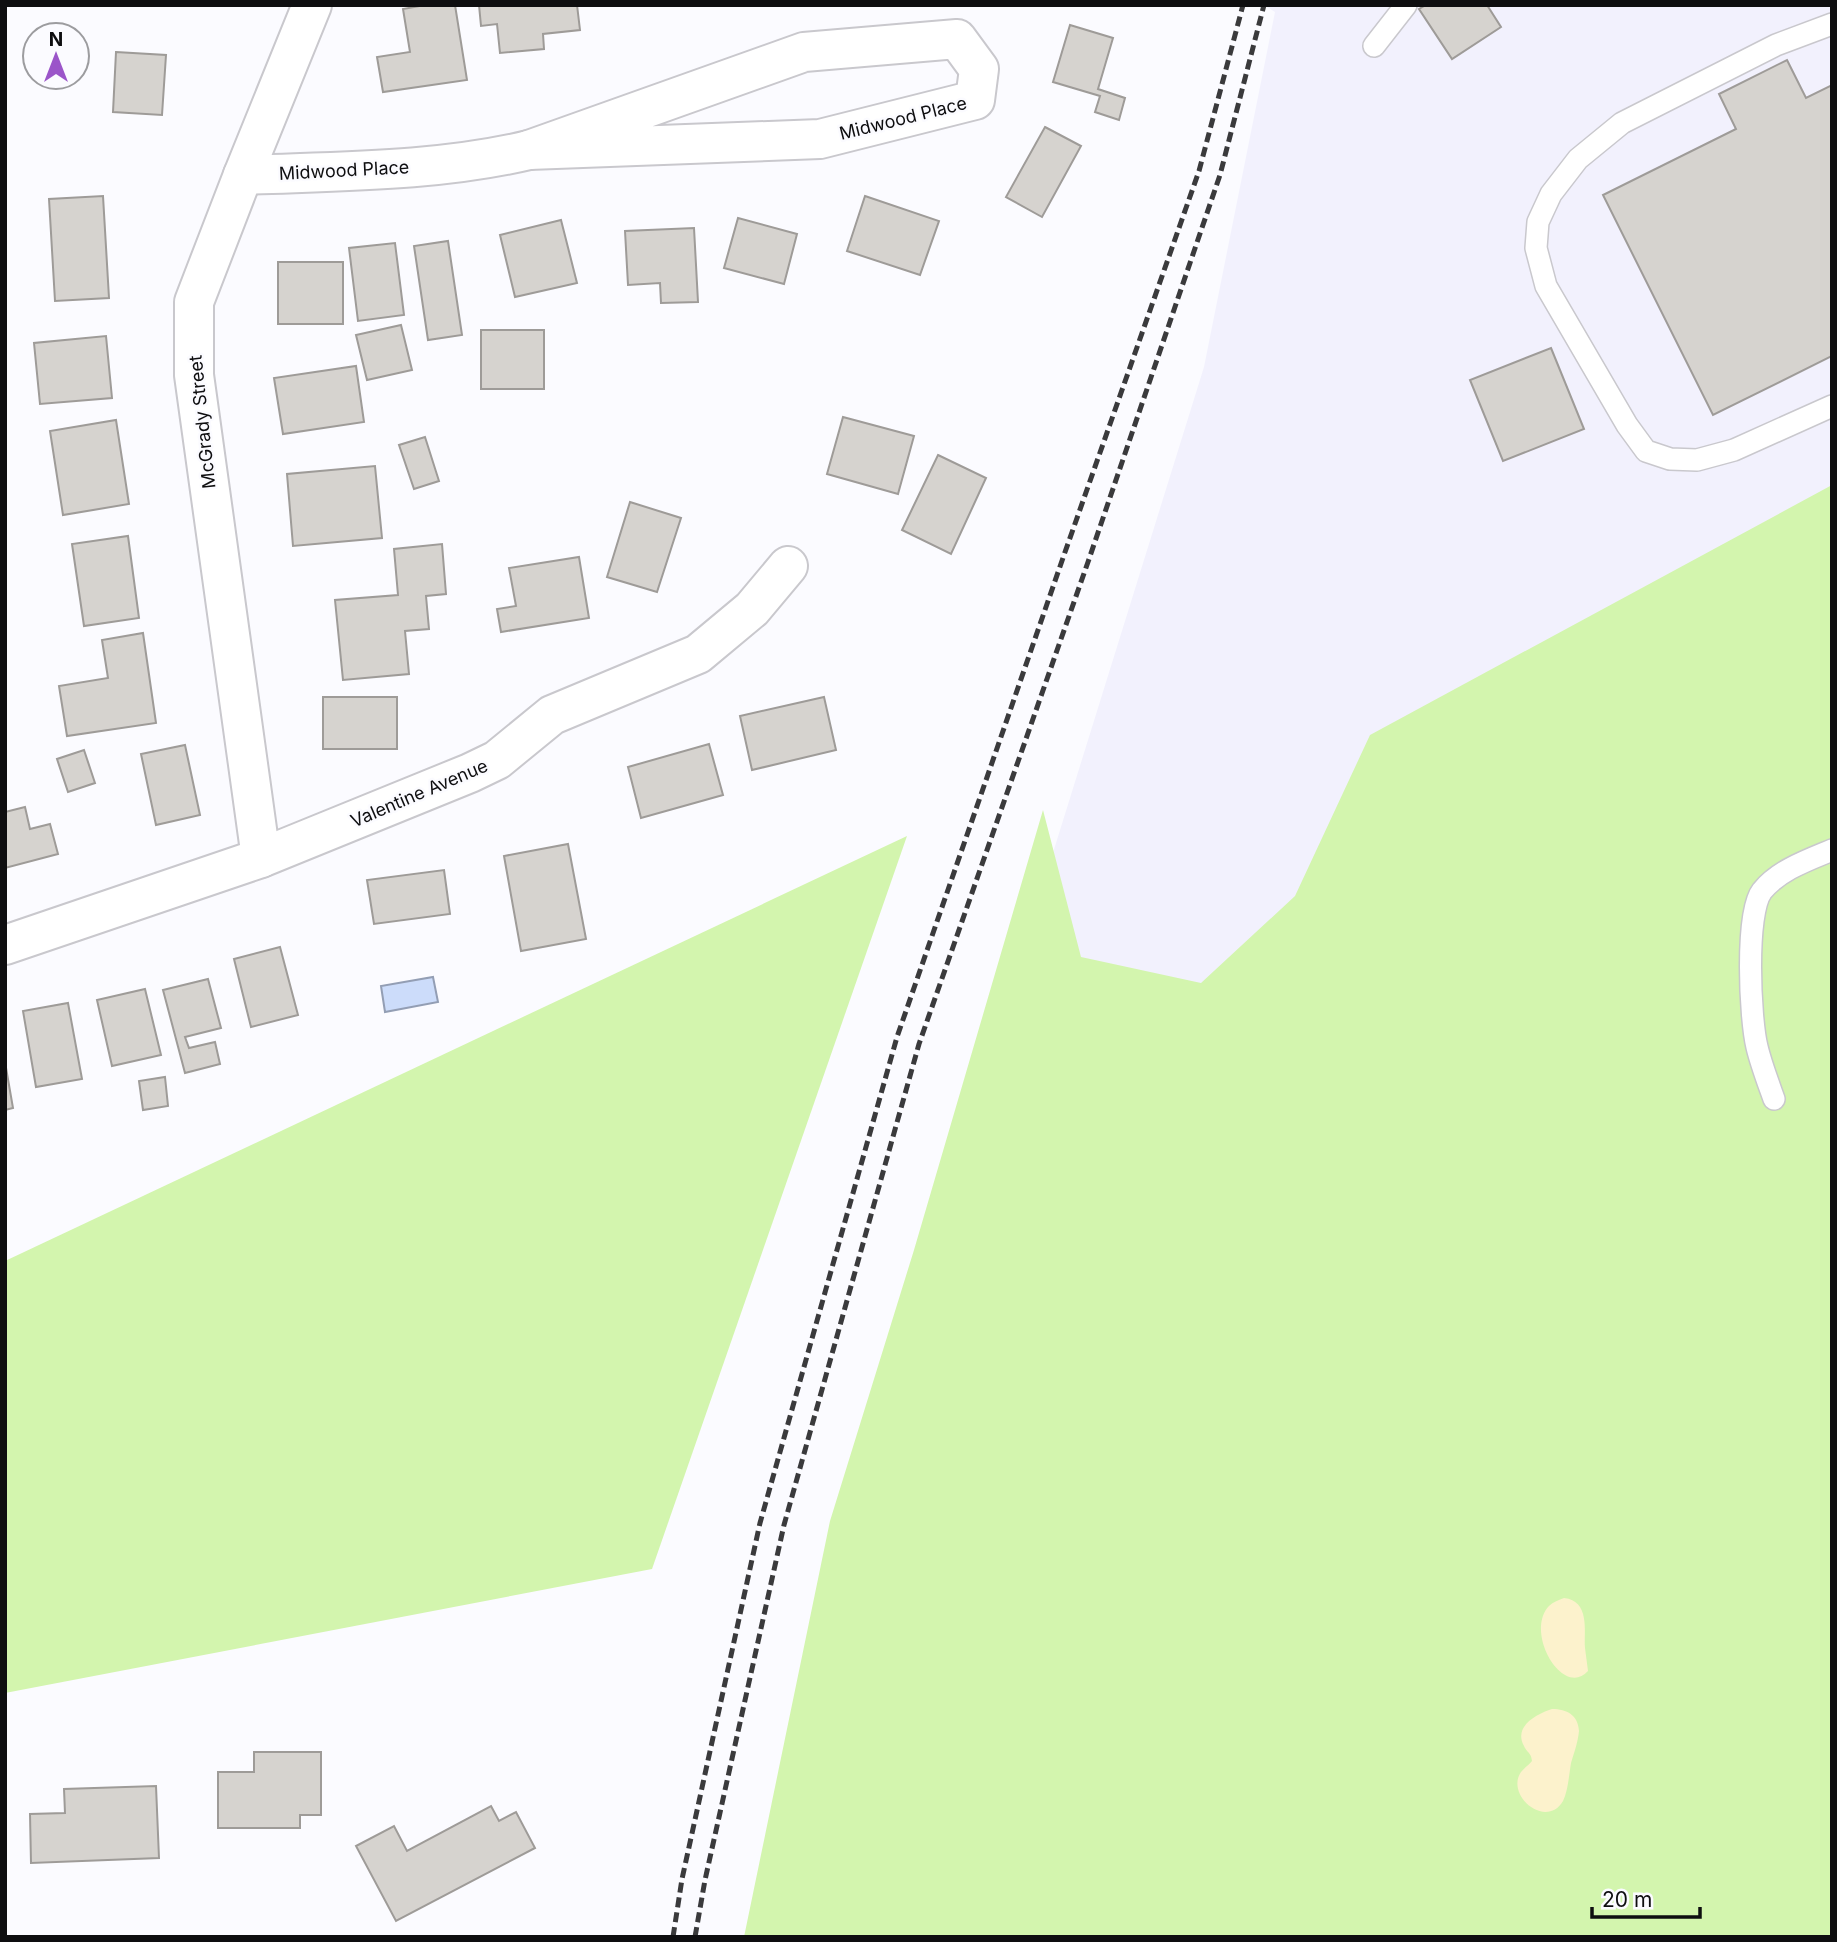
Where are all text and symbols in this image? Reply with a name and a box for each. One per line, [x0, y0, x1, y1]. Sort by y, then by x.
north arrow [21, 21, 91, 91]
text: N [49, 28, 63, 51]
street label: Midwood Place [837, 92, 969, 144]
street label: Midwood Place [278, 156, 410, 184]
street label: McGrady Street [185, 354, 219, 490]
street label: Valentine Avenue [347, 755, 491, 831]
scale bar [1592, 1876, 1700, 1920]
text: 20 m [1602, 1887, 1652, 1912]

